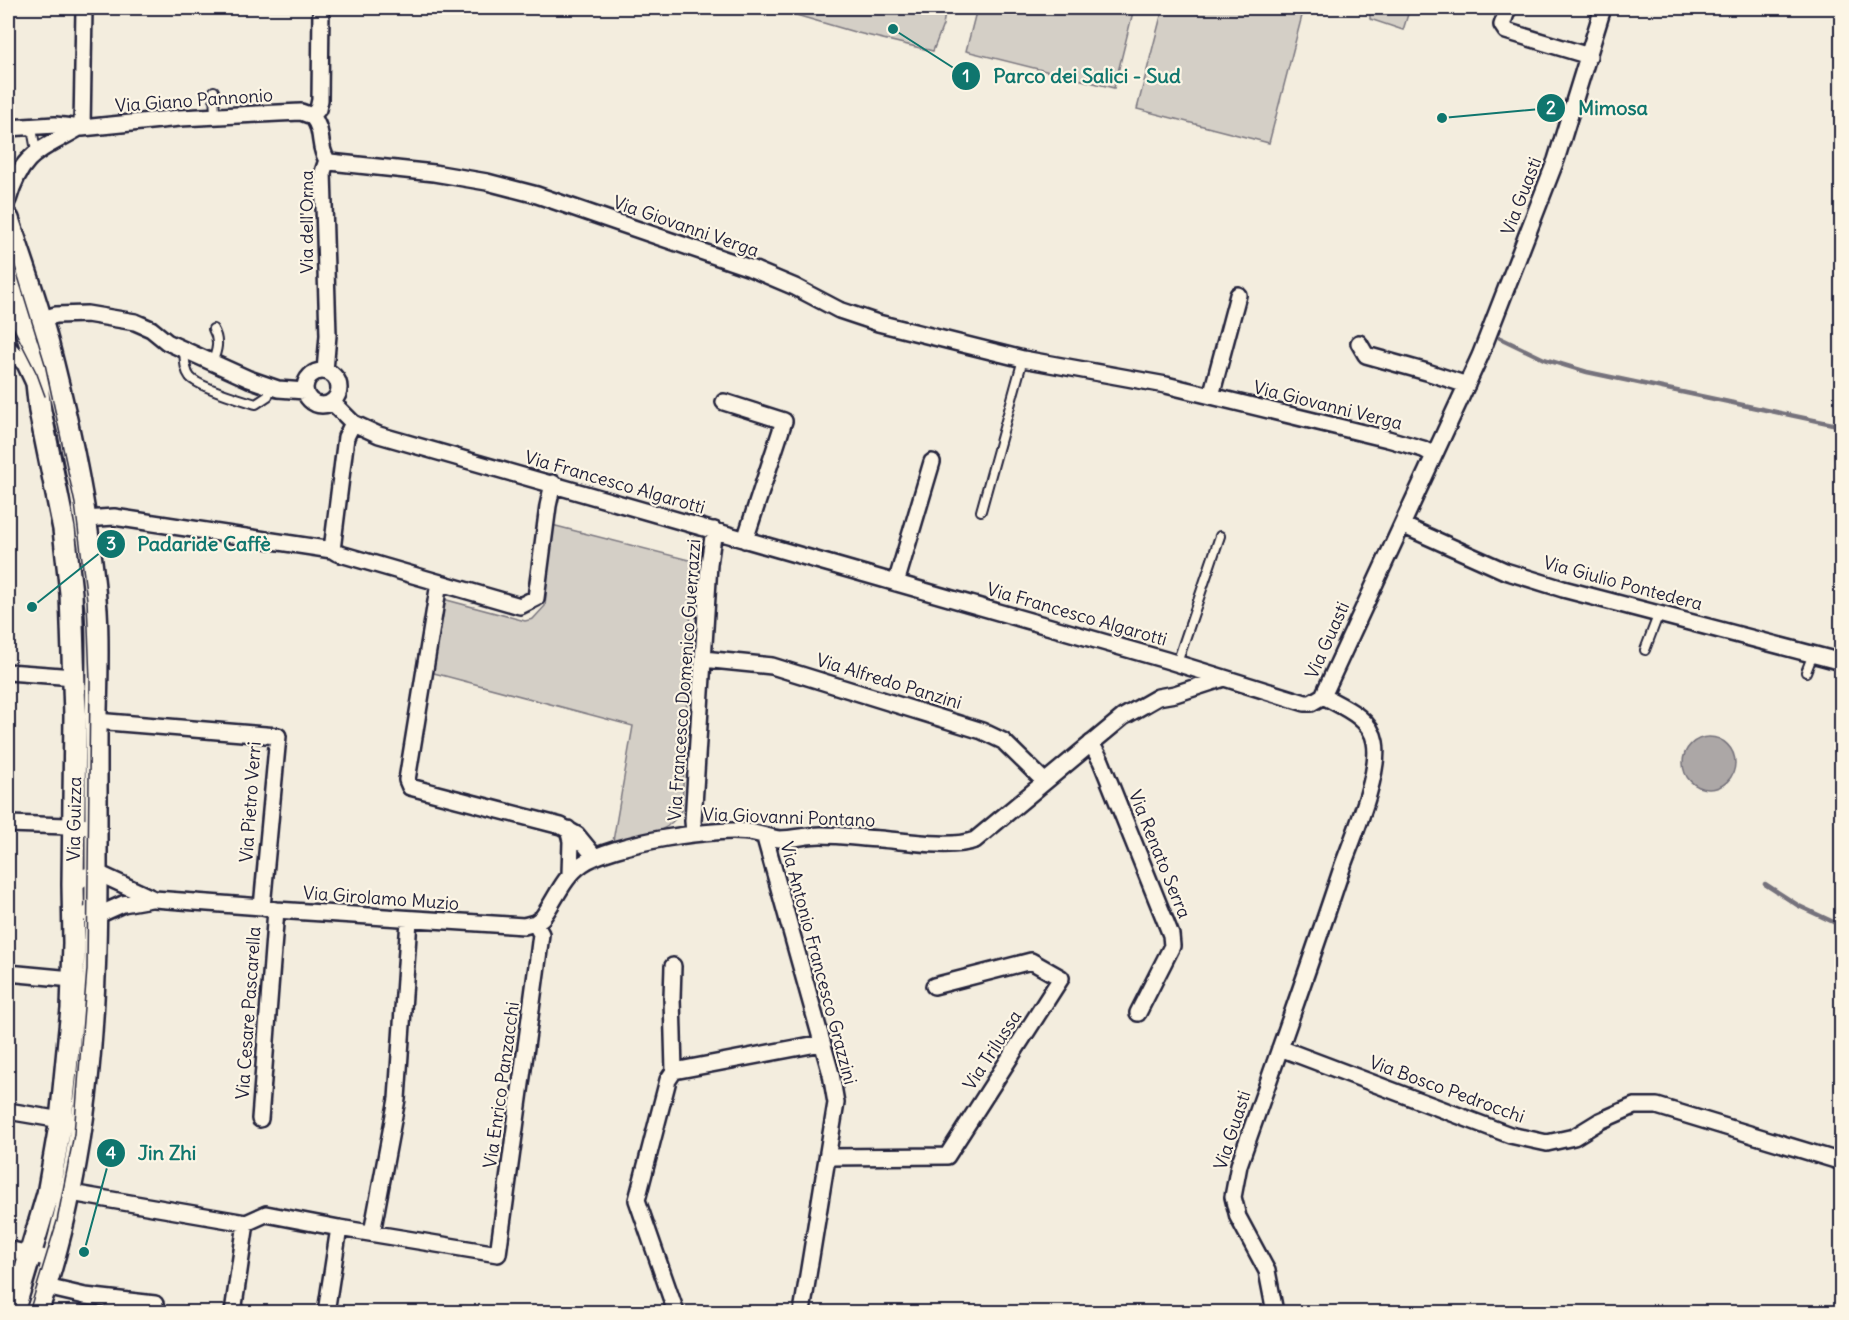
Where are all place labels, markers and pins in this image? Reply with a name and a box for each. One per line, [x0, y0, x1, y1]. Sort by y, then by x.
callout: Parco dei Salici - Sud [951, 57, 1192, 95]
callout: Mimosa [1536, 89, 1660, 127]
callout: Padaride Caffè [96, 525, 283, 563]
callout: Jin Zhi [96, 1134, 208, 1172]

